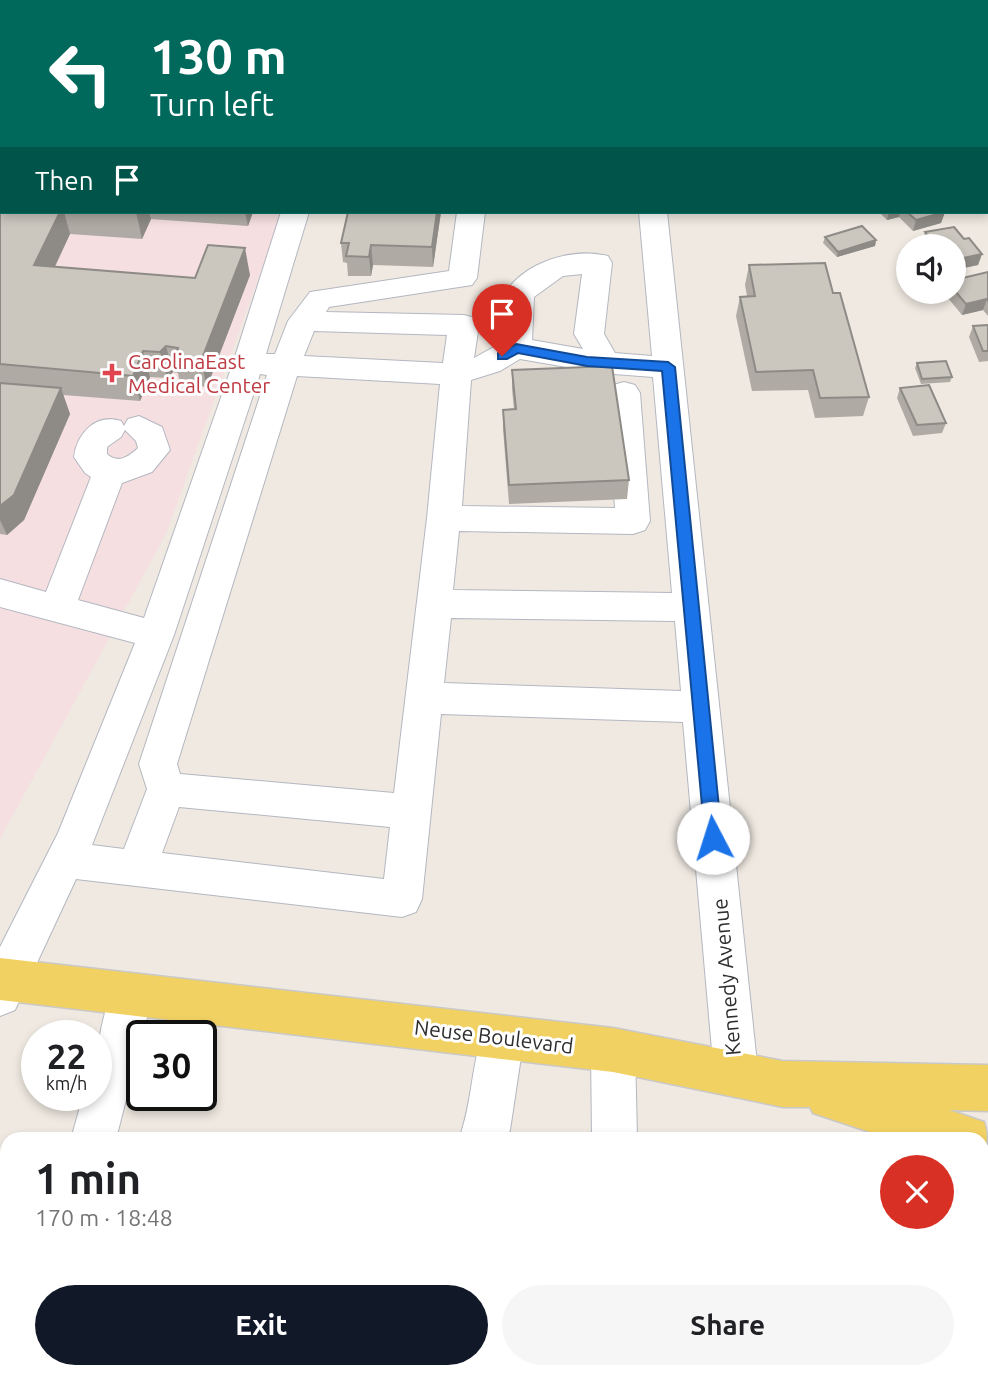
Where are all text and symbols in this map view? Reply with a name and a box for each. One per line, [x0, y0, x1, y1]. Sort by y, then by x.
icon: left [35, 28, 126, 119]
text: 130 m [150, 28, 287, 83]
text: Turn left [150, 86, 274, 122]
icon: arrive [108, 161, 146, 199]
text: Then [35, 166, 94, 195]
map controls [896, 234, 966, 304]
button: sound [896, 234, 966, 304]
pin [472, 284, 532, 356]
icon: arrive [483, 295, 521, 333]
place label: CarolinaEast Medical Center [128, 349, 270, 397]
marker: CarolinaEast Medical Center [102, 363, 122, 383]
position arrow [676, 801, 750, 875]
street label: Kennedy Avenue [707, 897, 745, 1057]
street label: Neuse Boulevard [413, 1014, 575, 1058]
speed limit sign: 30 [126, 1020, 217, 1111]
text: 22 [47, 1036, 86, 1076]
text: km/h [46, 1073, 87, 1093]
text: 1 min [35, 1155, 141, 1202]
button: close [880, 1155, 954, 1229]
text: 170 m · 18:48 [35, 1205, 173, 1230]
button: Exit [35, 1285, 488, 1365]
button: Share [502, 1285, 954, 1365]

